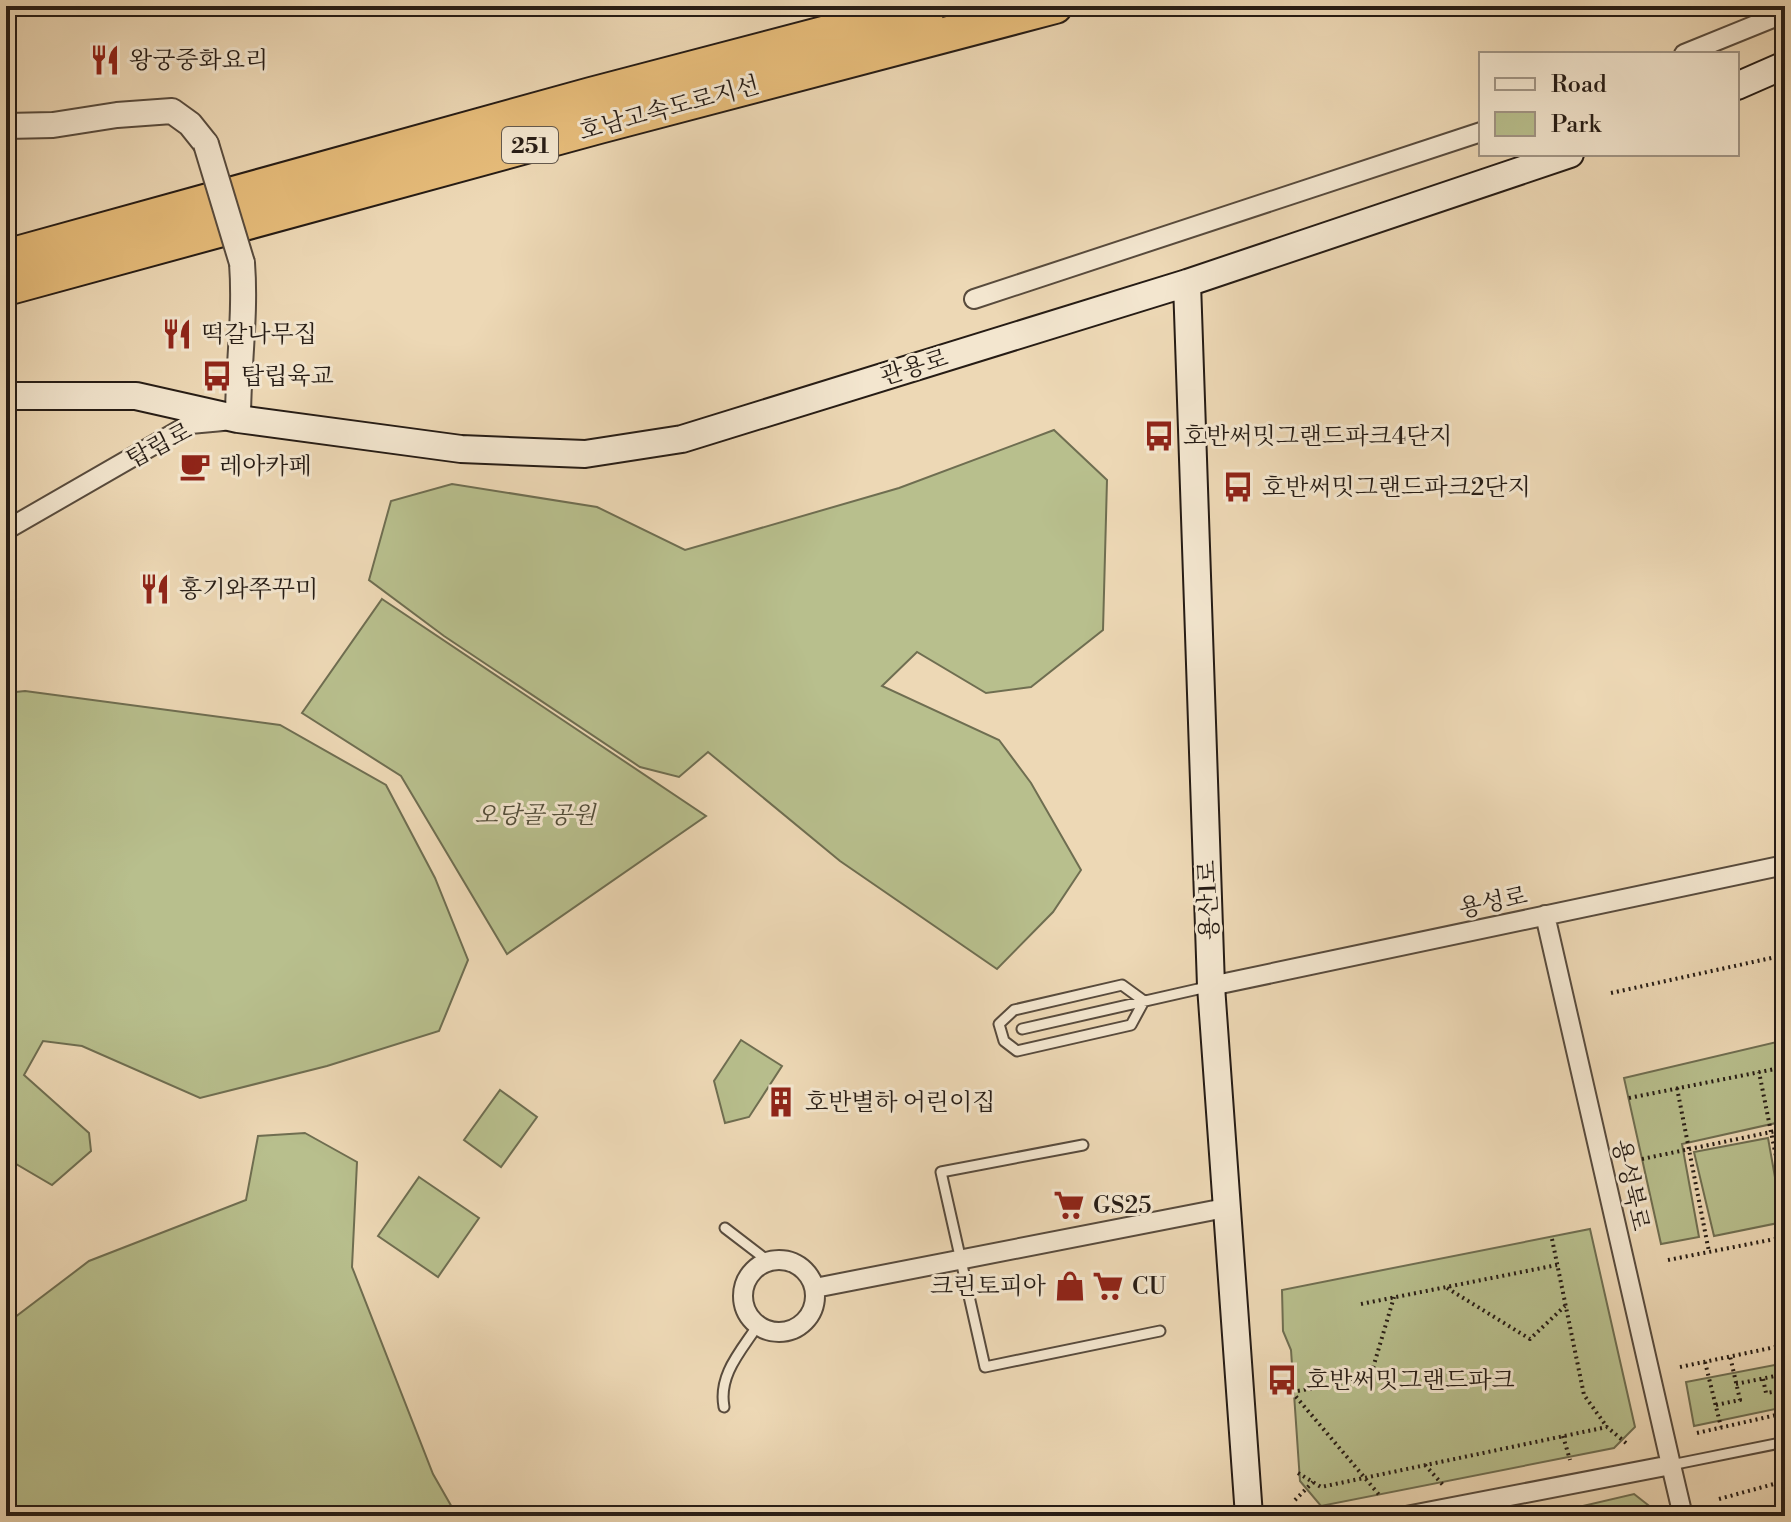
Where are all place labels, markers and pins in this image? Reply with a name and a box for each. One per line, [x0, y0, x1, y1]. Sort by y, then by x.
restaurant icon: 왕궁중화요리 [88, 43, 122, 77]
place label: 왕궁중화요리 [129, 46, 268, 76]
restaurant icon: 떡갈나무집 [160, 317, 194, 351]
place label: 떡갈나무집 [201, 320, 317, 350]
bus stop icon: 탑립육교 [200, 359, 234, 393]
place label: 탑립육교 [241, 362, 334, 392]
bus stop icon: 호반써밋그랜드파크4단지 [1142, 419, 1176, 453]
place label: 호반써밋그랜드파크4단지 [1183, 422, 1452, 452]
cafe icon: 레아카페 [178, 449, 212, 483]
place label: 레아카페 [219, 452, 312, 482]
bus stop icon: 호반써밋그랜드파크2단지 [1221, 470, 1255, 504]
place label: 호반써밋그랜드파크2단지 [1262, 473, 1531, 503]
restaurant icon: 홍기와쭈꾸미 [138, 572, 172, 606]
place label: 홍기와쭈꾸미 [179, 575, 318, 605]
building icon: 호반별하 어린이집 [764, 1085, 798, 1119]
place label: 호반별하 어린이집 [805, 1088, 995, 1118]
supermarket icon: GS25 [1052, 1188, 1086, 1222]
place label: GS25 [1093, 1191, 1151, 1221]
shop icon: 크린토피아 [1053, 1269, 1087, 1303]
supermarket icon: CU [1091, 1269, 1125, 1303]
place label: 크린토피아 [930, 1272, 1046, 1302]
place label: CU [1132, 1272, 1166, 1302]
bus stop icon: 호반써밋그랜드파크 [1265, 1363, 1299, 1397]
place label: 호반써밋그랜드파크 [1306, 1366, 1515, 1396]

